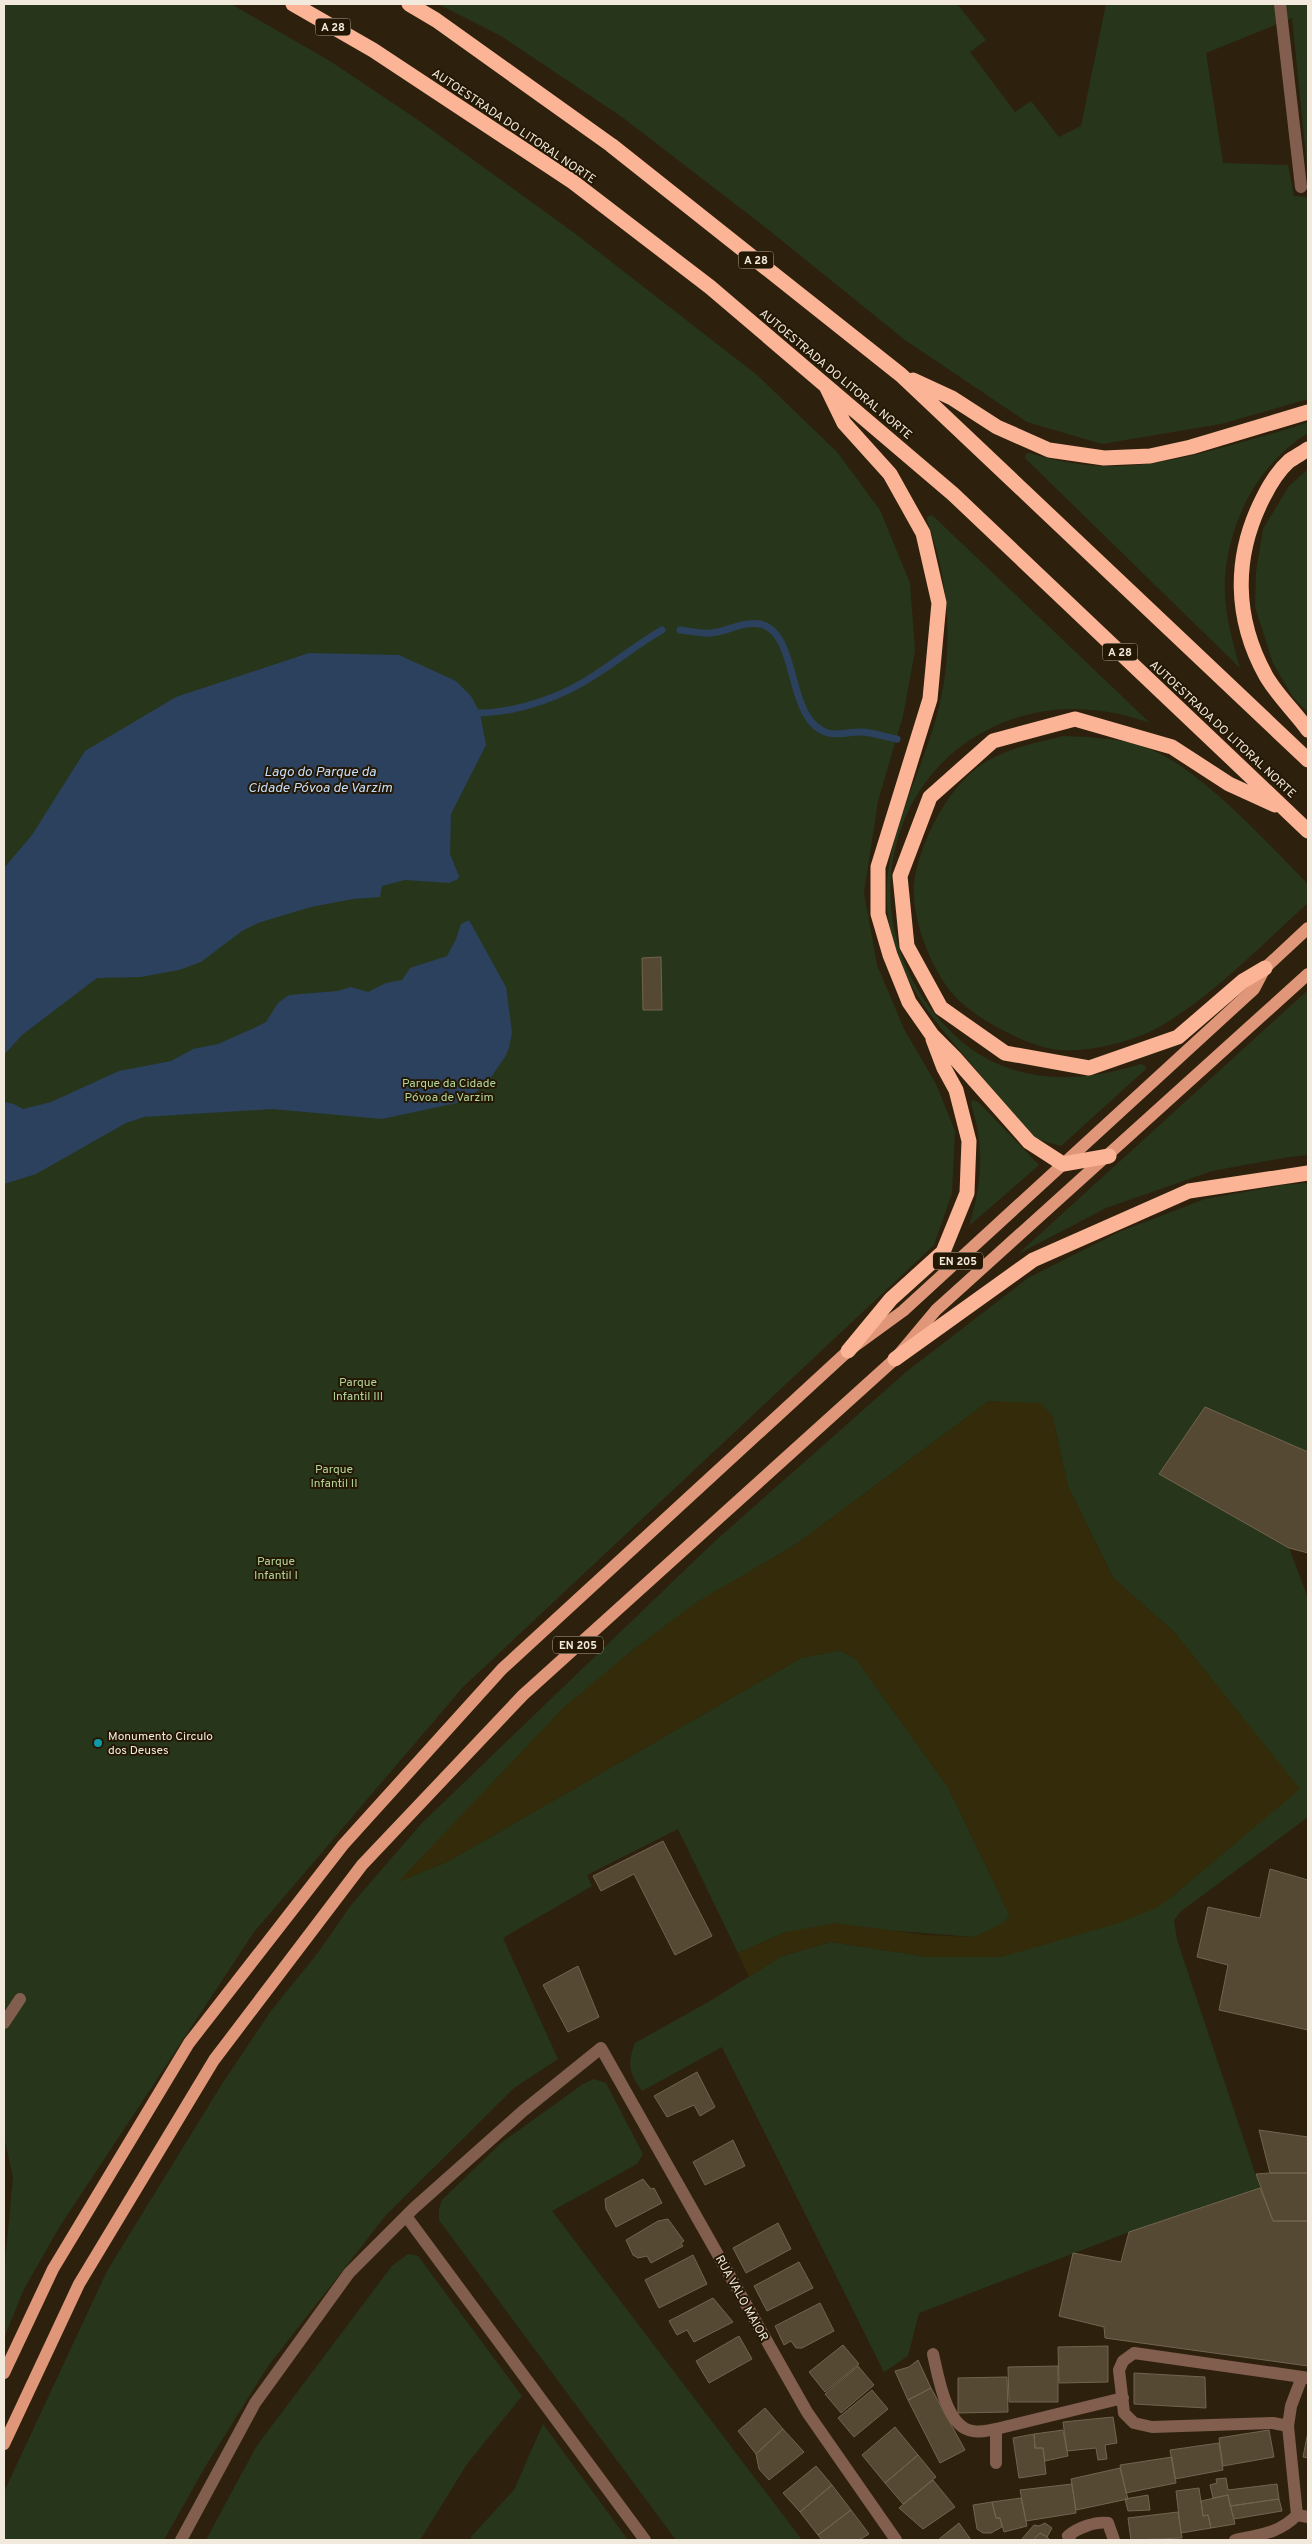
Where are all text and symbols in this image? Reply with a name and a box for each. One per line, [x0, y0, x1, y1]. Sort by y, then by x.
road number: A 28 [316, 18, 350, 36]
street label: AUTOESTRADA DO LITORAL NORTE [428, 66, 599, 188]
road number: A 28 [738, 252, 774, 268]
street label: AUTOESTRADA DO LITORAL NORTE [756, 306, 915, 443]
road number: A 28 [1102, 644, 1138, 660]
street label: AUTOESTRADA DO LITORAL NORTE [1146, 657, 1299, 802]
water label: Lago do Parque da Cidade Póvoa de Varzim [248, 764, 393, 797]
park label: Parque da Cidade Póvoa de Varzim [402, 1076, 496, 1106]
road number: EN 205 [933, 1252, 983, 1270]
park label: Parque Infantil III [333, 1375, 383, 1405]
park label: Parque Infantil II [310, 1462, 358, 1492]
park label: Parque Infantil I [254, 1554, 298, 1584]
road number: EN 205 [553, 1636, 603, 1654]
place label: Monumento Circulo dos Deuses [108, 1729, 213, 1759]
marker: Monumento Circulo dos Deuses [92, 1737, 104, 1749]
street label: RUA VALO MAIOR [711, 2253, 771, 2344]

